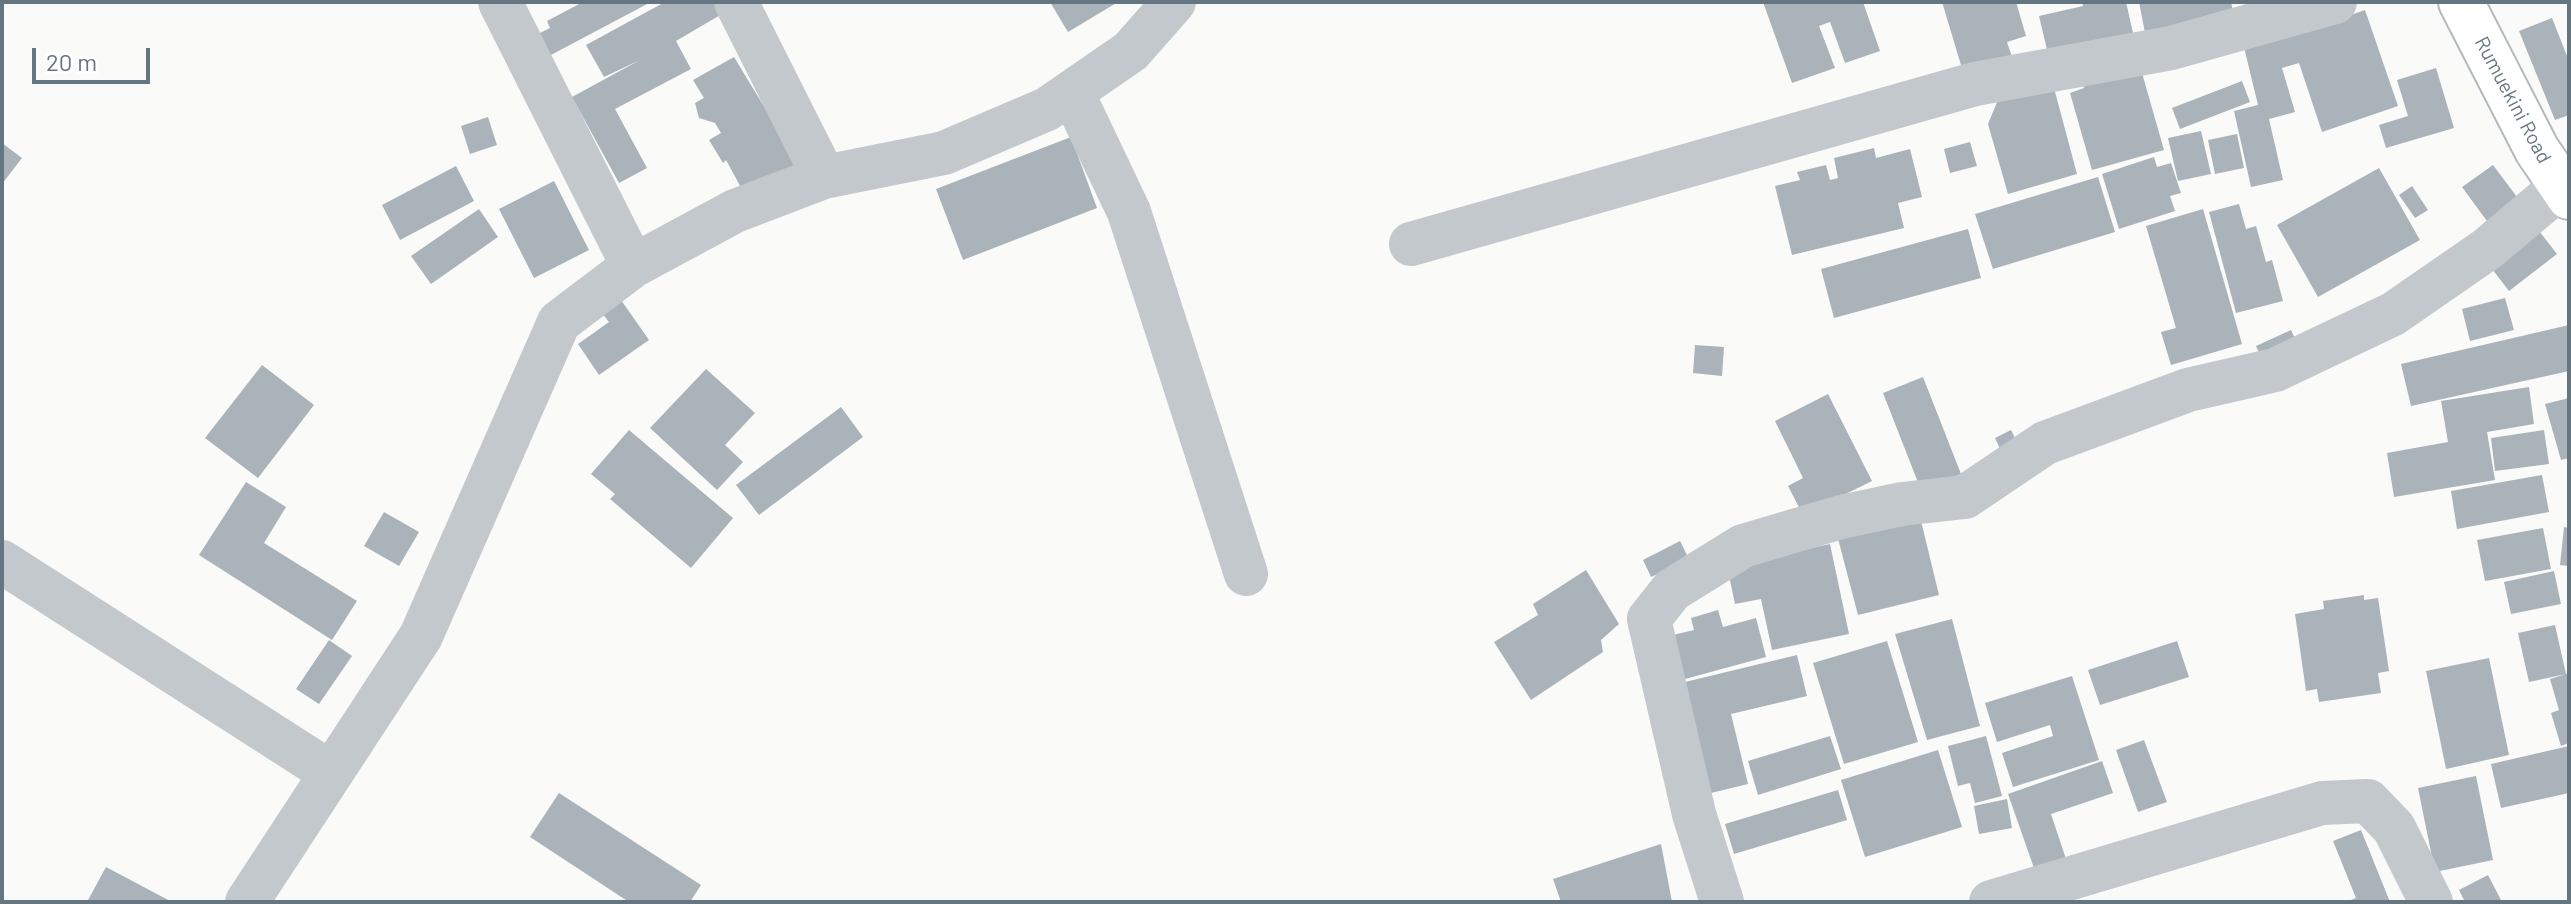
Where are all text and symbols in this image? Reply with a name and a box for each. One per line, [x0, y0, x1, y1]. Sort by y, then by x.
scale bar [36, 32, 154, 82]
street label: Rumuekini Road [2470, 33, 2556, 167]
text: 20 m [46, 47, 97, 76]

